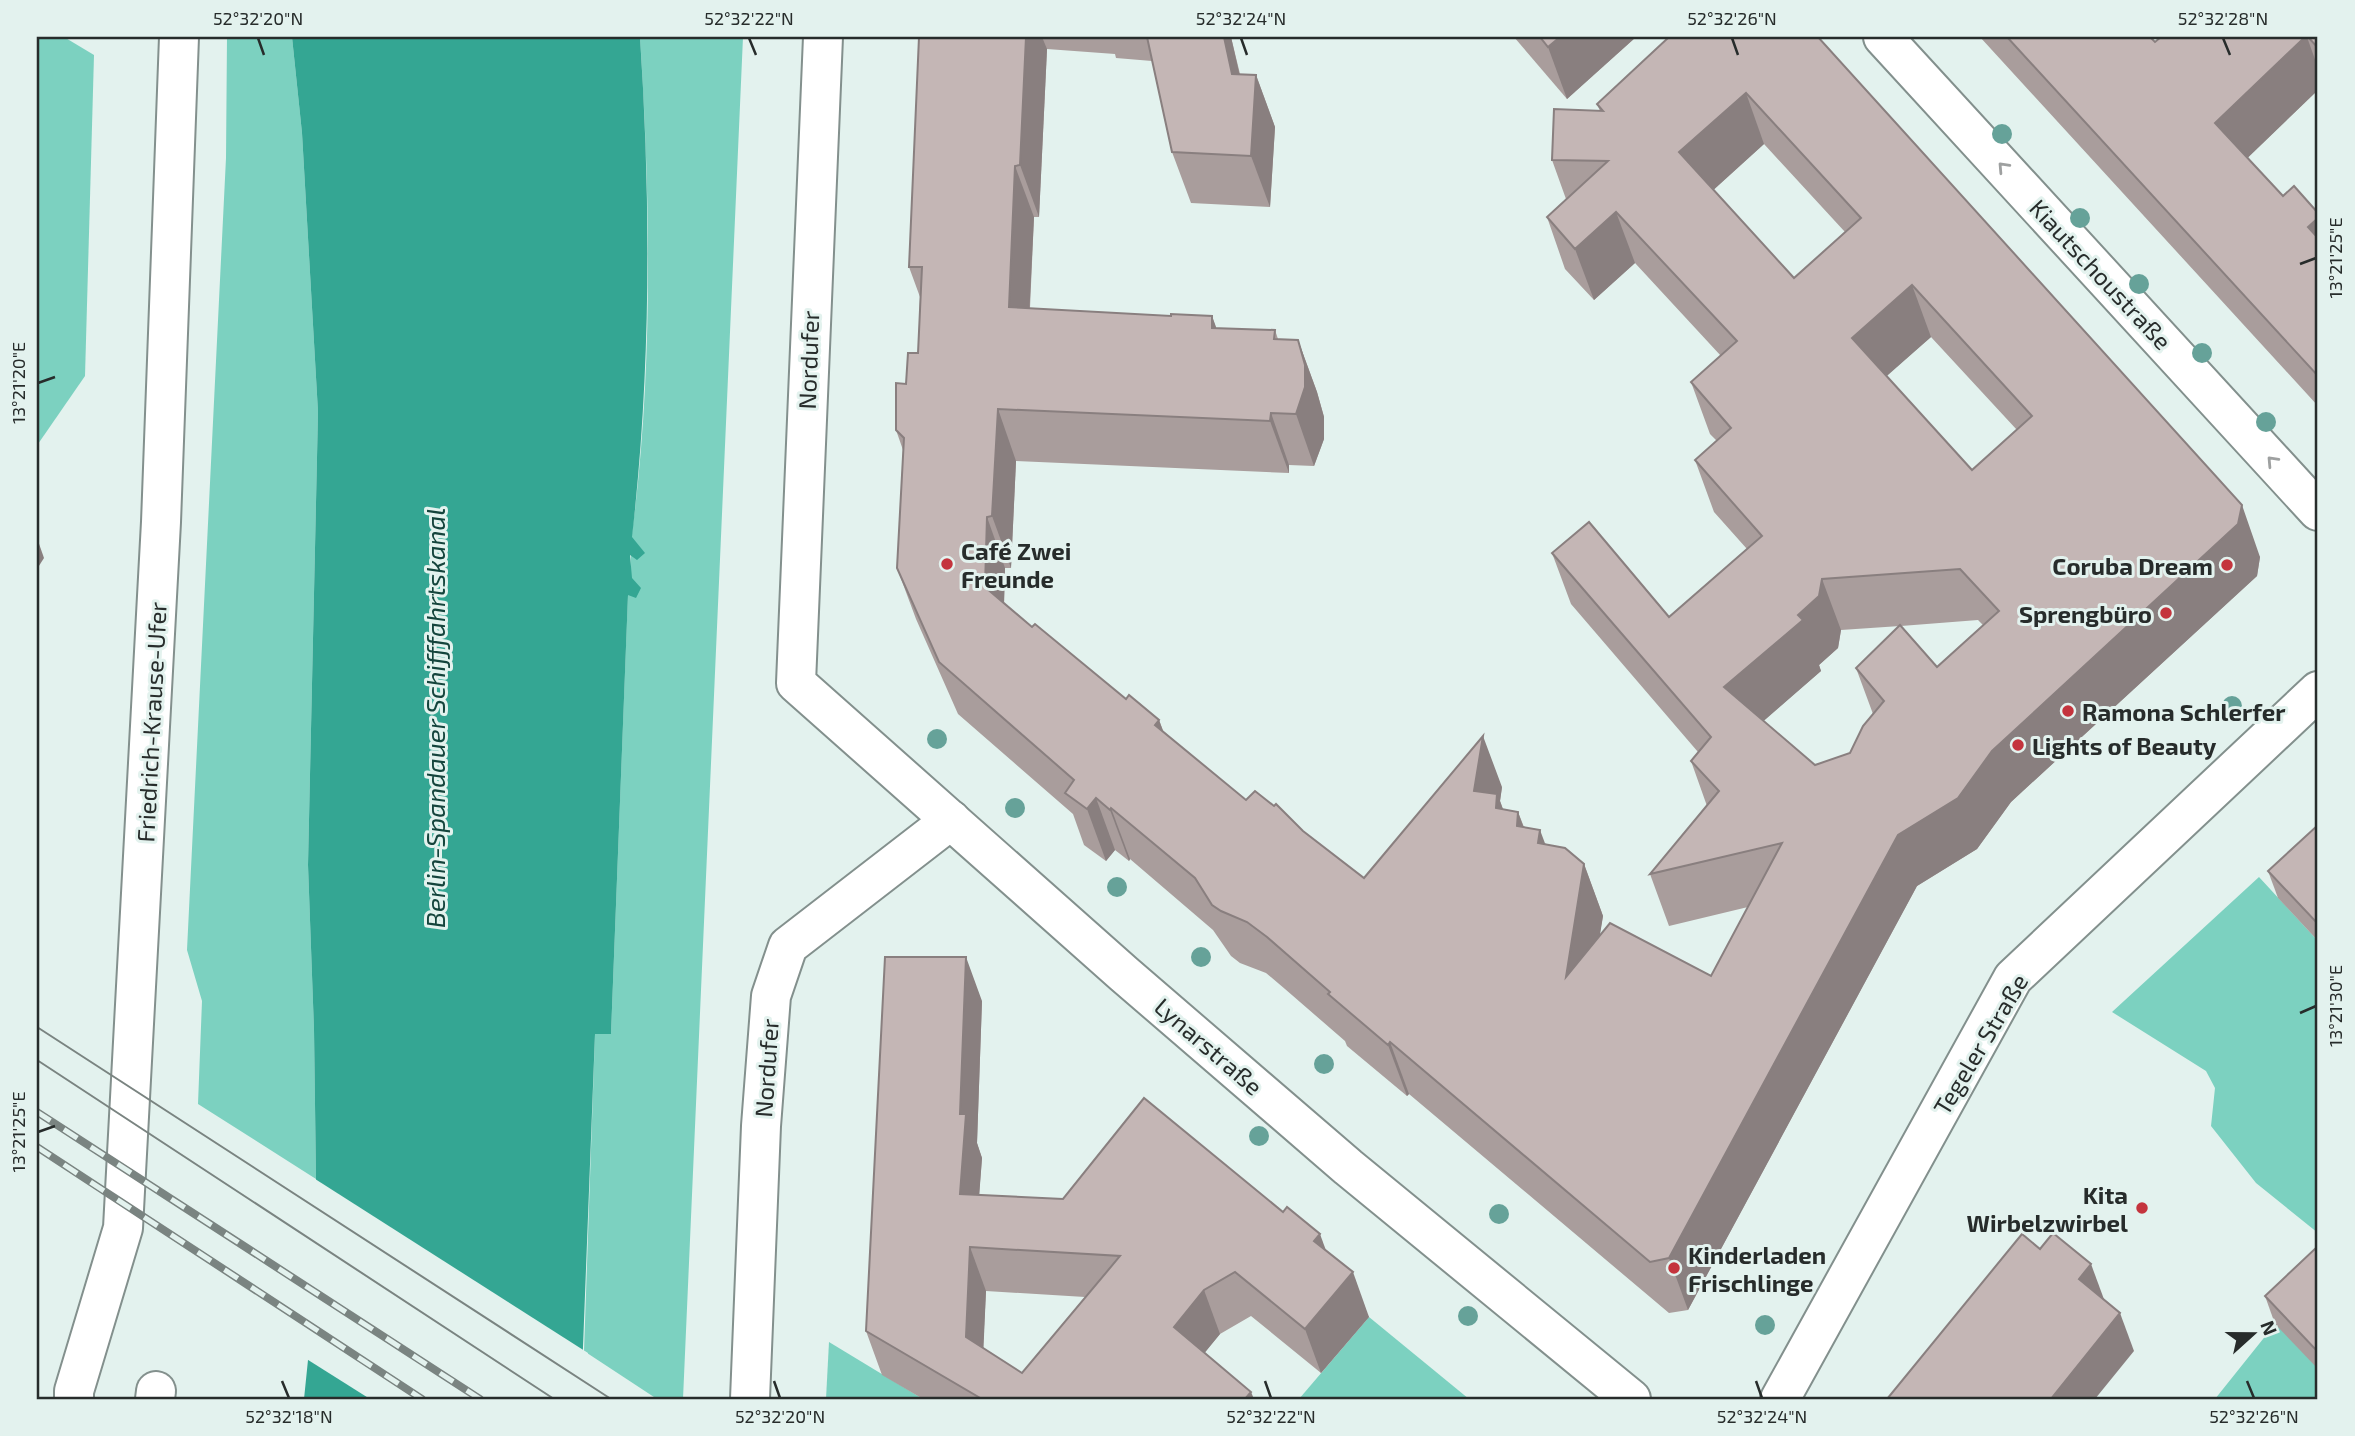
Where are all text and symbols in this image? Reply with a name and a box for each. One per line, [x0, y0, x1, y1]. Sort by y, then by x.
text: 52°32'20"N [213, 7, 303, 29]
text: 52°32'22"N [704, 7, 794, 29]
text: 52°32'24"N [1196, 7, 1286, 29]
text: 52°32'26"N [1687, 7, 1777, 29]
text: 52°32'28"N [2178, 7, 2268, 29]
one-way arrow [1998, 162, 2011, 175]
street label: Kiautschoustraße [2024, 193, 2178, 355]
text: 13°21'25"E [2324, 218, 2346, 298]
street label: Nordufer [792, 310, 824, 410]
text: 13°21'20"E [7, 342, 29, 424]
one-way arrow [2268, 456, 2280, 469]
water label: Berlin-Spandauer Schifffahrtskanal [419, 508, 450, 928]
place label: Café Zwei Freunde [961, 536, 1072, 593]
place label: Coruba Dream [2052, 551, 2213, 580]
marker: Café Zwei Freunde [939, 556, 955, 572]
marker: Coruba Dream [2219, 557, 2235, 573]
place label: Sprengbüro [2019, 599, 2152, 628]
street label: Friedrich-Krause-Ufer [130, 601, 172, 843]
marker: Sprengbüro [2158, 605, 2174, 621]
place label: Ramona Schlerfer [2082, 697, 2286, 726]
marker: Ramona Schlerfer [2060, 703, 2076, 719]
place label: Lights of Beauty [2032, 731, 2217, 760]
marker: Lights of Beauty [2010, 737, 2026, 753]
text: 13°21'30"E [2324, 965, 2346, 1047]
street label: Tegeler Straße [1927, 968, 2033, 1120]
street label: Lynarstraße [1149, 991, 1269, 1101]
street label: Nordufer [748, 1017, 784, 1118]
text: 13°21'25"E [7, 1092, 29, 1172]
place label: Kita Wirbelzwirbel [1966, 1180, 2128, 1237]
marker: Kita Wirbelzwirbel [2134, 1200, 2150, 1216]
place label: Kinderladen Frischlinge [1688, 1240, 1826, 1297]
marker: Kinderladen Frischlinge [1666, 1260, 1682, 1276]
north arrow [2218, 1300, 2288, 1370]
text: N [2256, 1317, 2283, 1338]
text: 52°32'18"N [245, 1405, 333, 1427]
text: 52°32'20"N [735, 1405, 825, 1427]
text: 52°32'22"N [1226, 1405, 1316, 1427]
text: 52°32'24"N [1717, 1405, 1807, 1427]
text: 52°32'26"N [2209, 1405, 2299, 1427]

